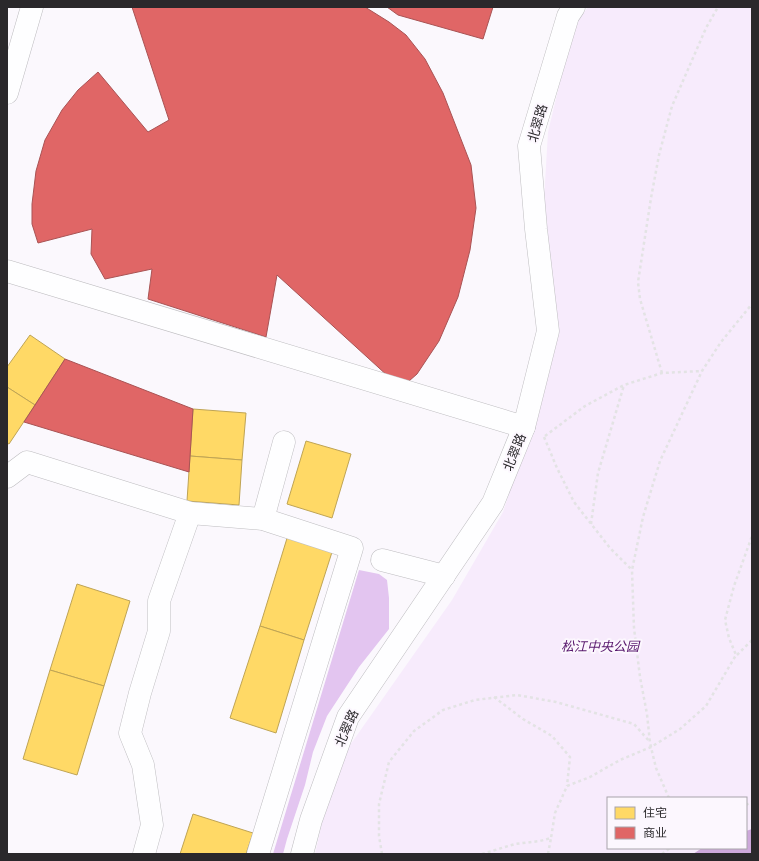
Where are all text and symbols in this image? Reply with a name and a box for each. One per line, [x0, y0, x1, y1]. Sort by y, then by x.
street label: 北翠路 [523, 102, 551, 144]
street label: 北翠路 [498, 431, 530, 473]
park label: 松江中央公园 [561, 637, 641, 655]
street label: 北翠路 [330, 707, 362, 749]
legend [607, 797, 747, 849]
text: 住宅 [643, 804, 667, 821]
text: 商业 [643, 824, 667, 841]

